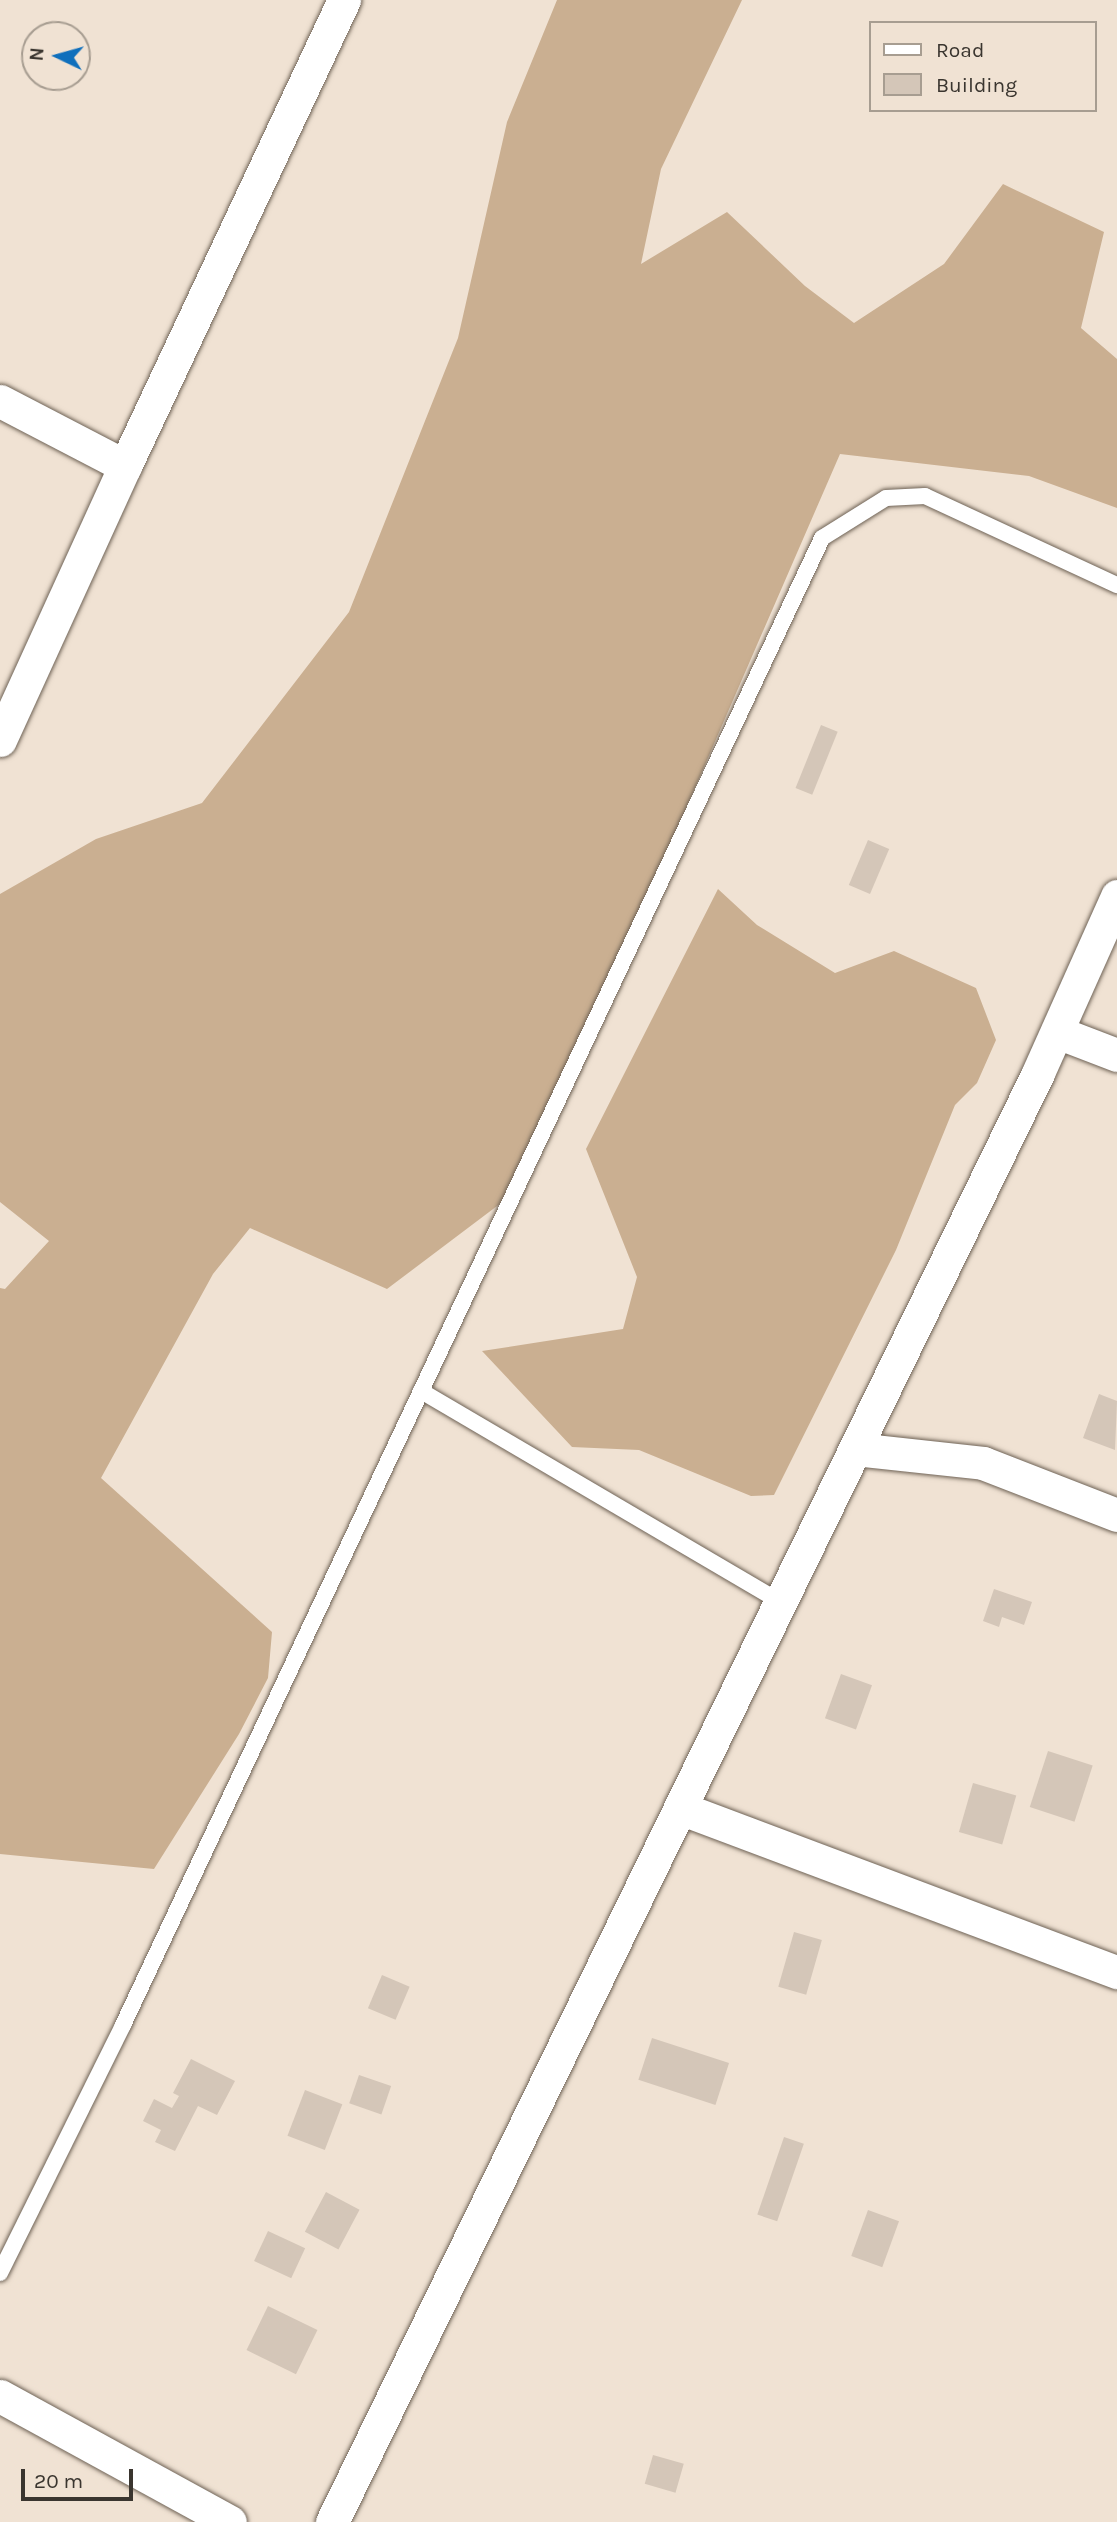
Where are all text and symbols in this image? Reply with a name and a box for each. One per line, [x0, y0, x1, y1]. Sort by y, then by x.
north arrow [21, 21, 91, 91]
legend [869, 21, 1096, 112]
text: Road [936, 38, 984, 62]
text: N [26, 47, 49, 62]
text: Building [936, 73, 1017, 97]
scale bar [24, 2456, 136, 2500]
text: 20 m [34, 2469, 83, 2493]

